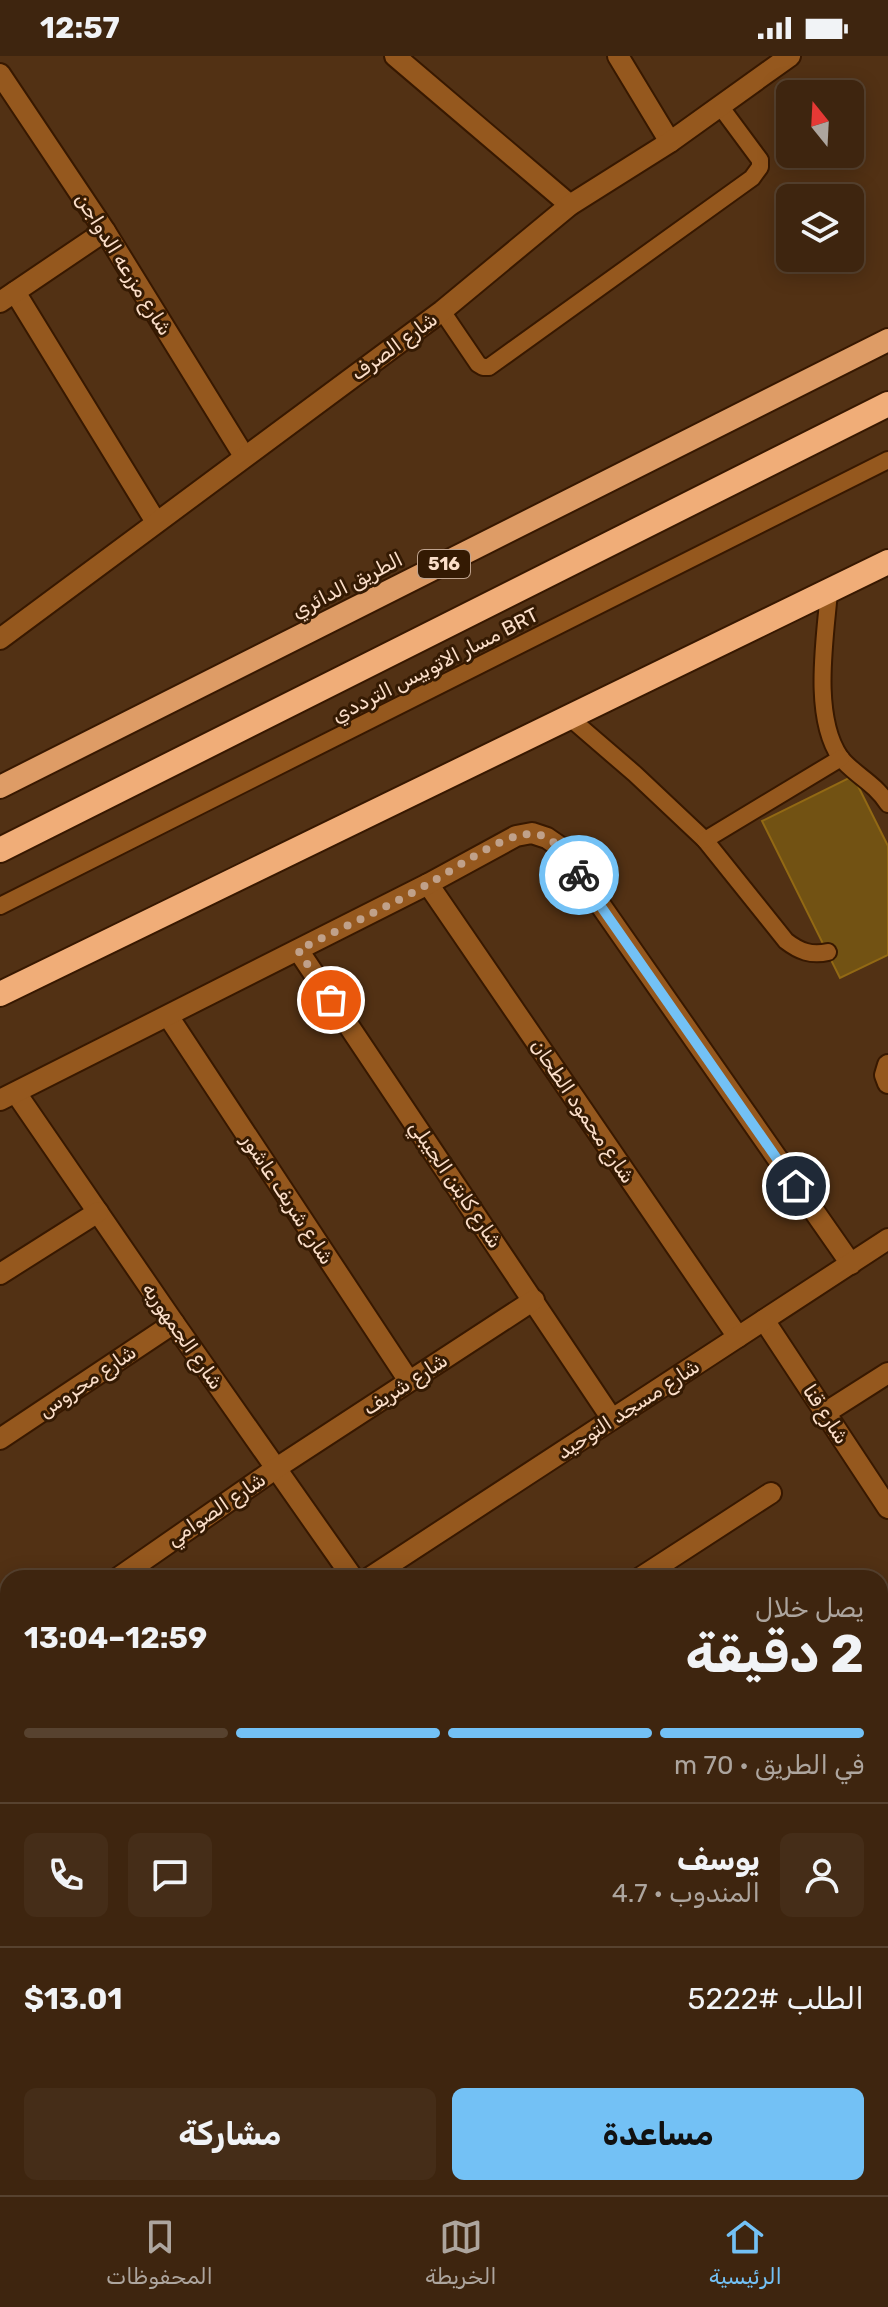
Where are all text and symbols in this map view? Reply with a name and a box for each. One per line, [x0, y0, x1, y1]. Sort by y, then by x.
text: 12:57 [40, 10, 120, 46]
north arrow [776, 80, 864, 168]
map controls [776, 80, 864, 272]
button: layers [776, 184, 864, 272]
street label: شارع مزرعه الدواجن [69, 188, 178, 341]
street label: شارع الصرف [346, 307, 443, 387]
street label: الطريق الدائري [288, 547, 407, 625]
road number: 516 [418, 550, 470, 578]
street label: مسار الاتوبيس الترددي BRT [328, 602, 544, 729]
courier [539, 835, 619, 915]
icon: bike [557, 853, 601, 897]
pin [297, 966, 365, 1034]
icon: bag [309, 978, 353, 1022]
street label: شارع محمود الطحان [524, 1034, 640, 1189]
street label: شارع كابتن الجيبلي [402, 1116, 508, 1254]
street label: شارع شريف عاشور [235, 1128, 339, 1270]
pin [762, 1152, 830, 1220]
icon: home [774, 1164, 818, 1208]
street label: شارع الجمهوريه [136, 1278, 229, 1395]
street label: شارع محروس [34, 1340, 142, 1424]
street label: شارع شريف [358, 1348, 453, 1422]
street label: شارع مسجد التوحيد [552, 1354, 705, 1466]
street label: شارع قنا [796, 1380, 854, 1449]
street label: شارع الصوامي [162, 1467, 272, 1553]
text: يصل خلال [755, 1593, 864, 1624]
text: 12:59–13:04 [24, 1620, 207, 1656]
text: 2 دقيقة [685, 1623, 864, 1685]
text: في الطريق · 70 m [674, 1750, 864, 1781]
button: phone [24, 1833, 108, 1917]
button: chat [128, 1833, 212, 1917]
button: person [780, 1833, 864, 1917]
text: يوسف [677, 1842, 760, 1878]
text: المندوب · 4.7 [612, 1878, 760, 1909]
text: $13.01 [24, 1981, 122, 2017]
text: الطلب #5222 [688, 1981, 864, 2017]
button: مشاركة [24, 2088, 436, 2180]
button: مساعدة [452, 2088, 864, 2180]
tab: المحفوظات [106, 2215, 213, 2290]
tab: الخريطة [425, 2215, 497, 2290]
tab: الرئيسية [709, 2215, 782, 2290]

